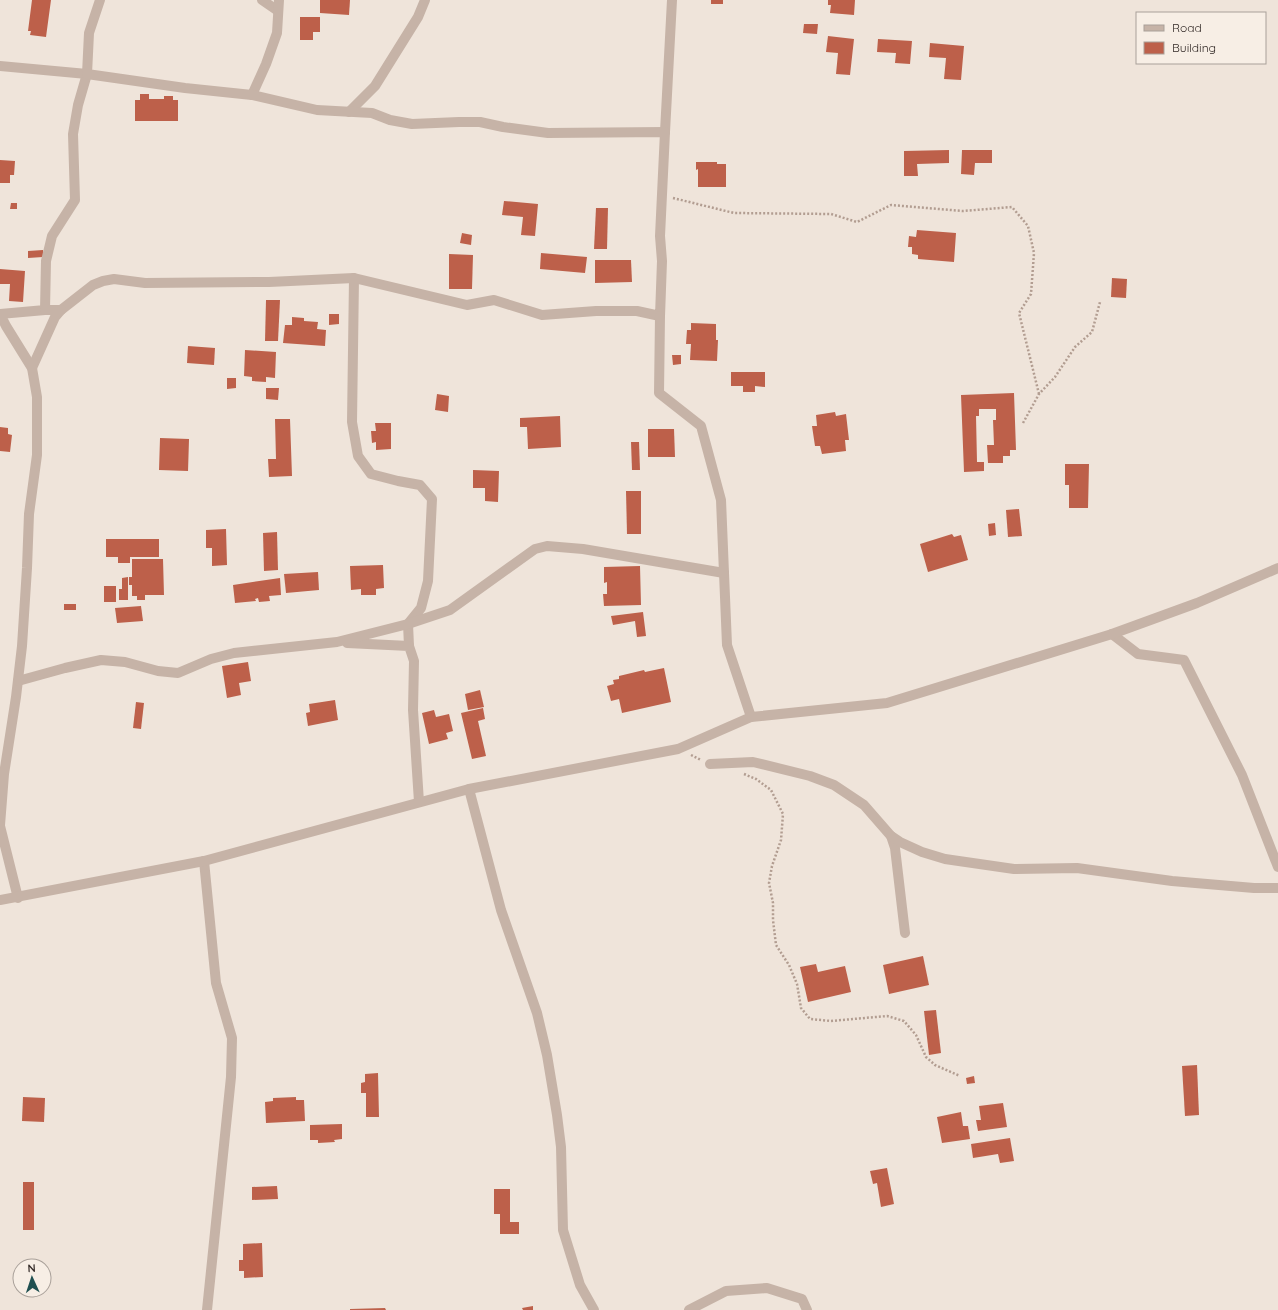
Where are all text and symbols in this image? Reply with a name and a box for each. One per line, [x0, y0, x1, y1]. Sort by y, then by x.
legend [1136, 12, 1266, 64]
text: Road [1172, 20, 1202, 35]
text: Building [1172, 40, 1216, 55]
north arrow [12, 1258, 52, 1298]
text: N [27, 1261, 36, 1275]

